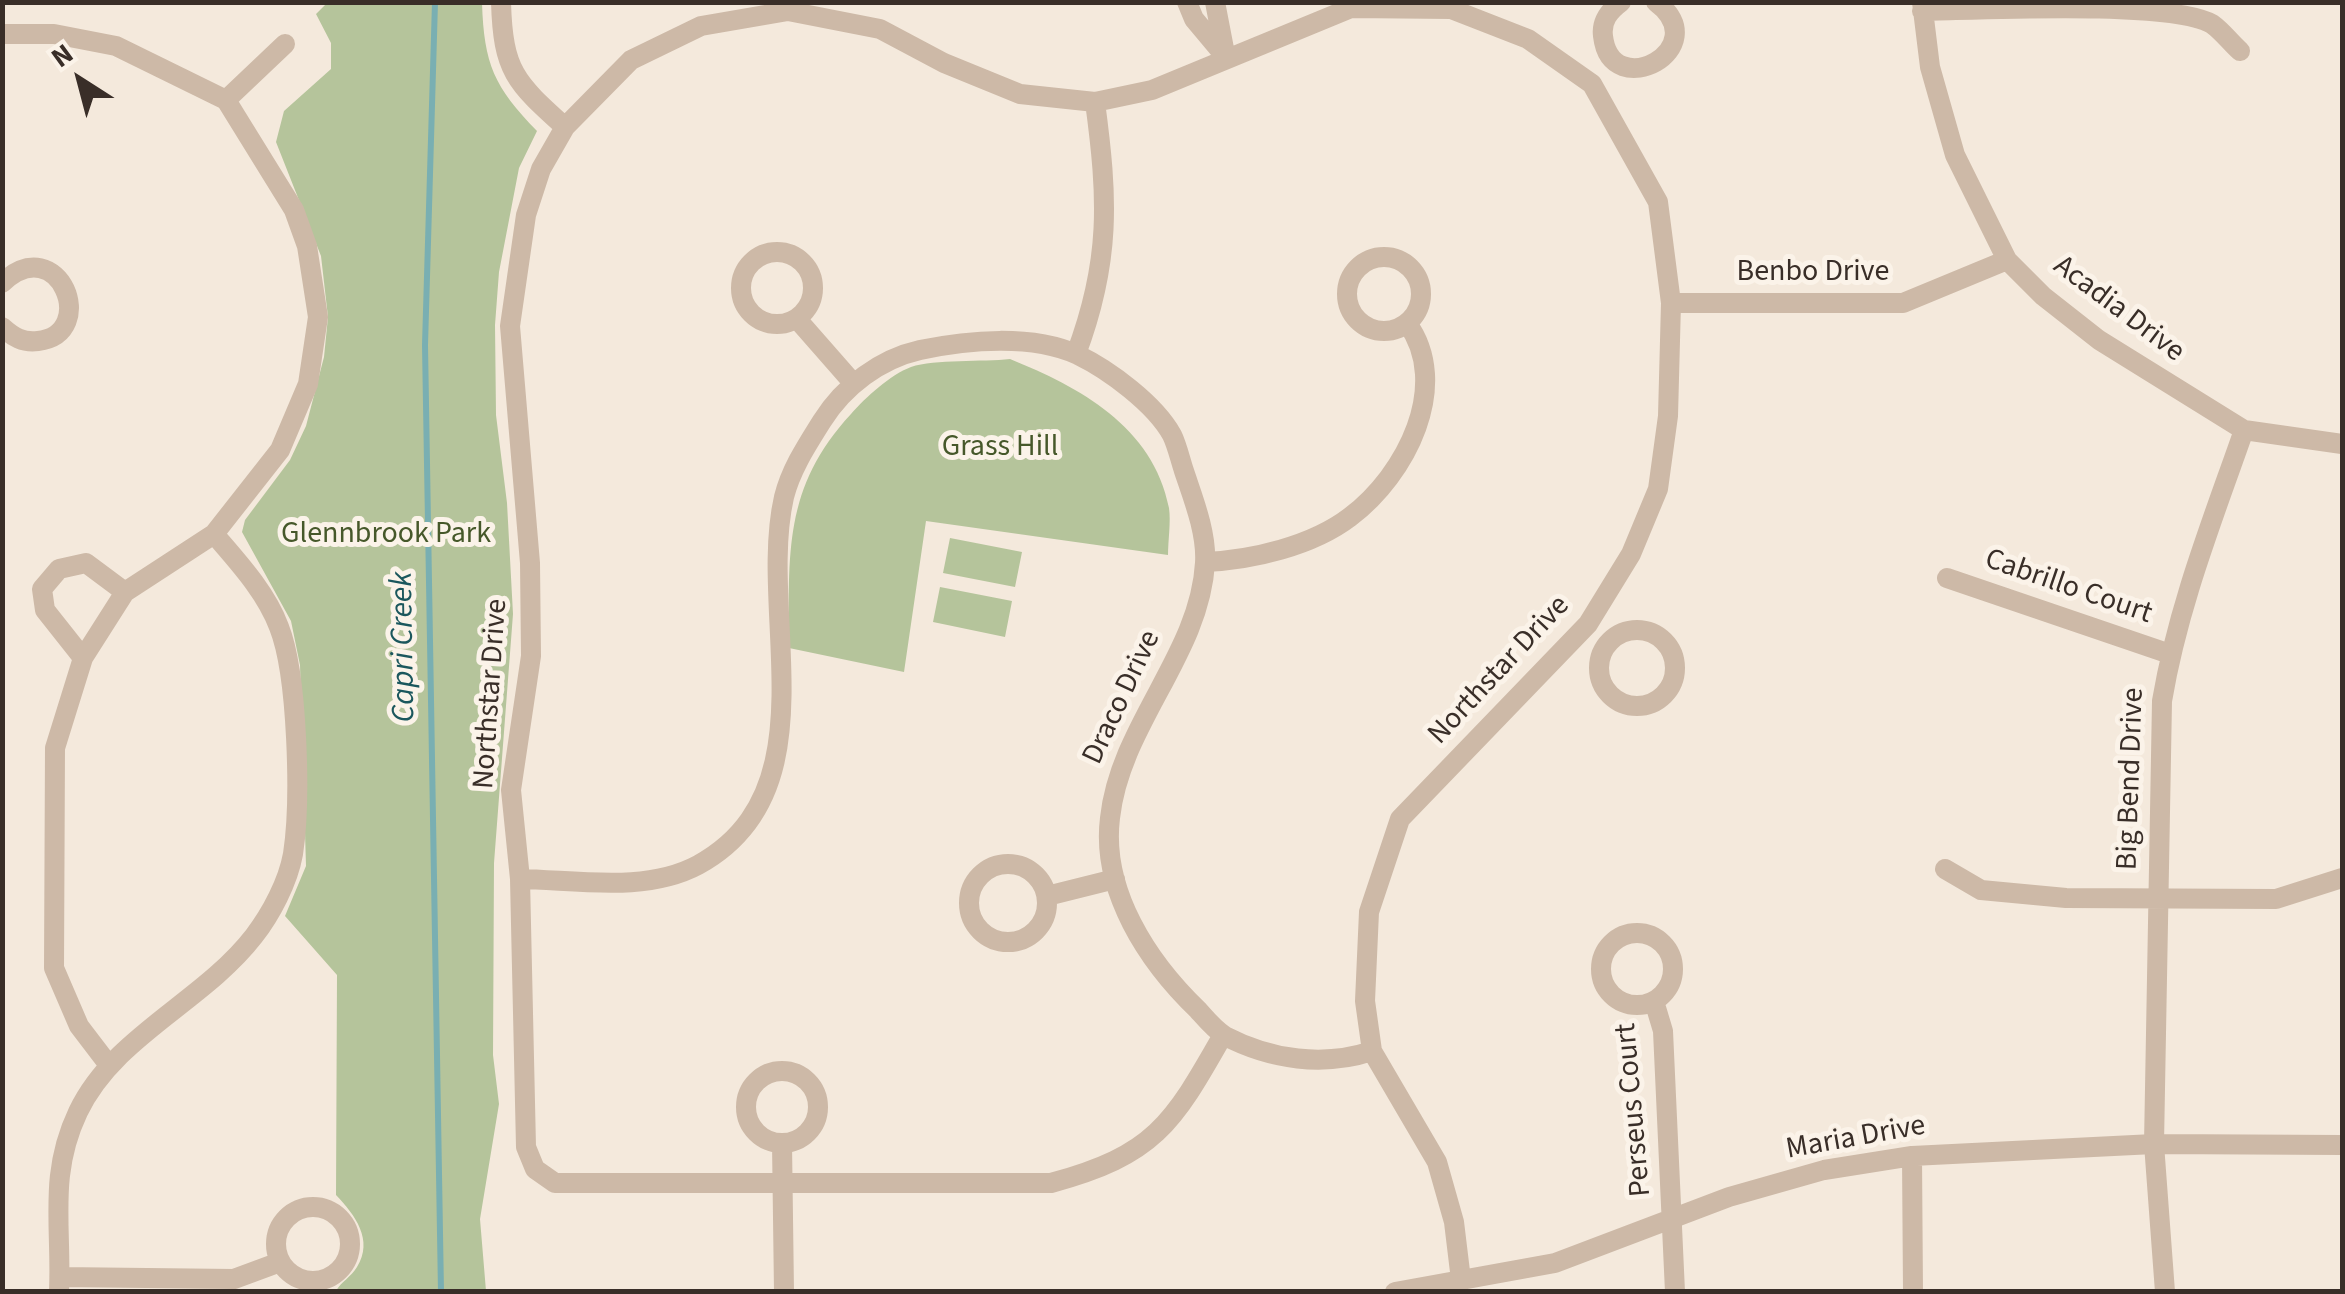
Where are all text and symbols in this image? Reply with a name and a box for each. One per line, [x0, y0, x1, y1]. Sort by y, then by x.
north arrow [30, 30, 130, 130]
text: N [43, 34, 82, 77]
street label: Acadia Drive [2045, 249, 2191, 371]
street label: Benbo Drive [1737, 255, 1889, 291]
park label: Grass Hill [942, 430, 1058, 466]
park label: Glennbrook Park [281, 517, 491, 553]
street label: Cabrillo Court [1980, 543, 2156, 633]
water label: Capri Creek [384, 571, 426, 723]
street label: Northstar Drive [1422, 589, 1578, 753]
street label: Northstar Drive [467, 598, 517, 790]
street label: Draco Drive [1076, 625, 1170, 771]
street label: Big Bend Drive [2111, 687, 2153, 871]
street label: Perseus Court [1609, 1022, 1661, 1198]
street label: Maria Drive [1784, 1109, 1928, 1169]

